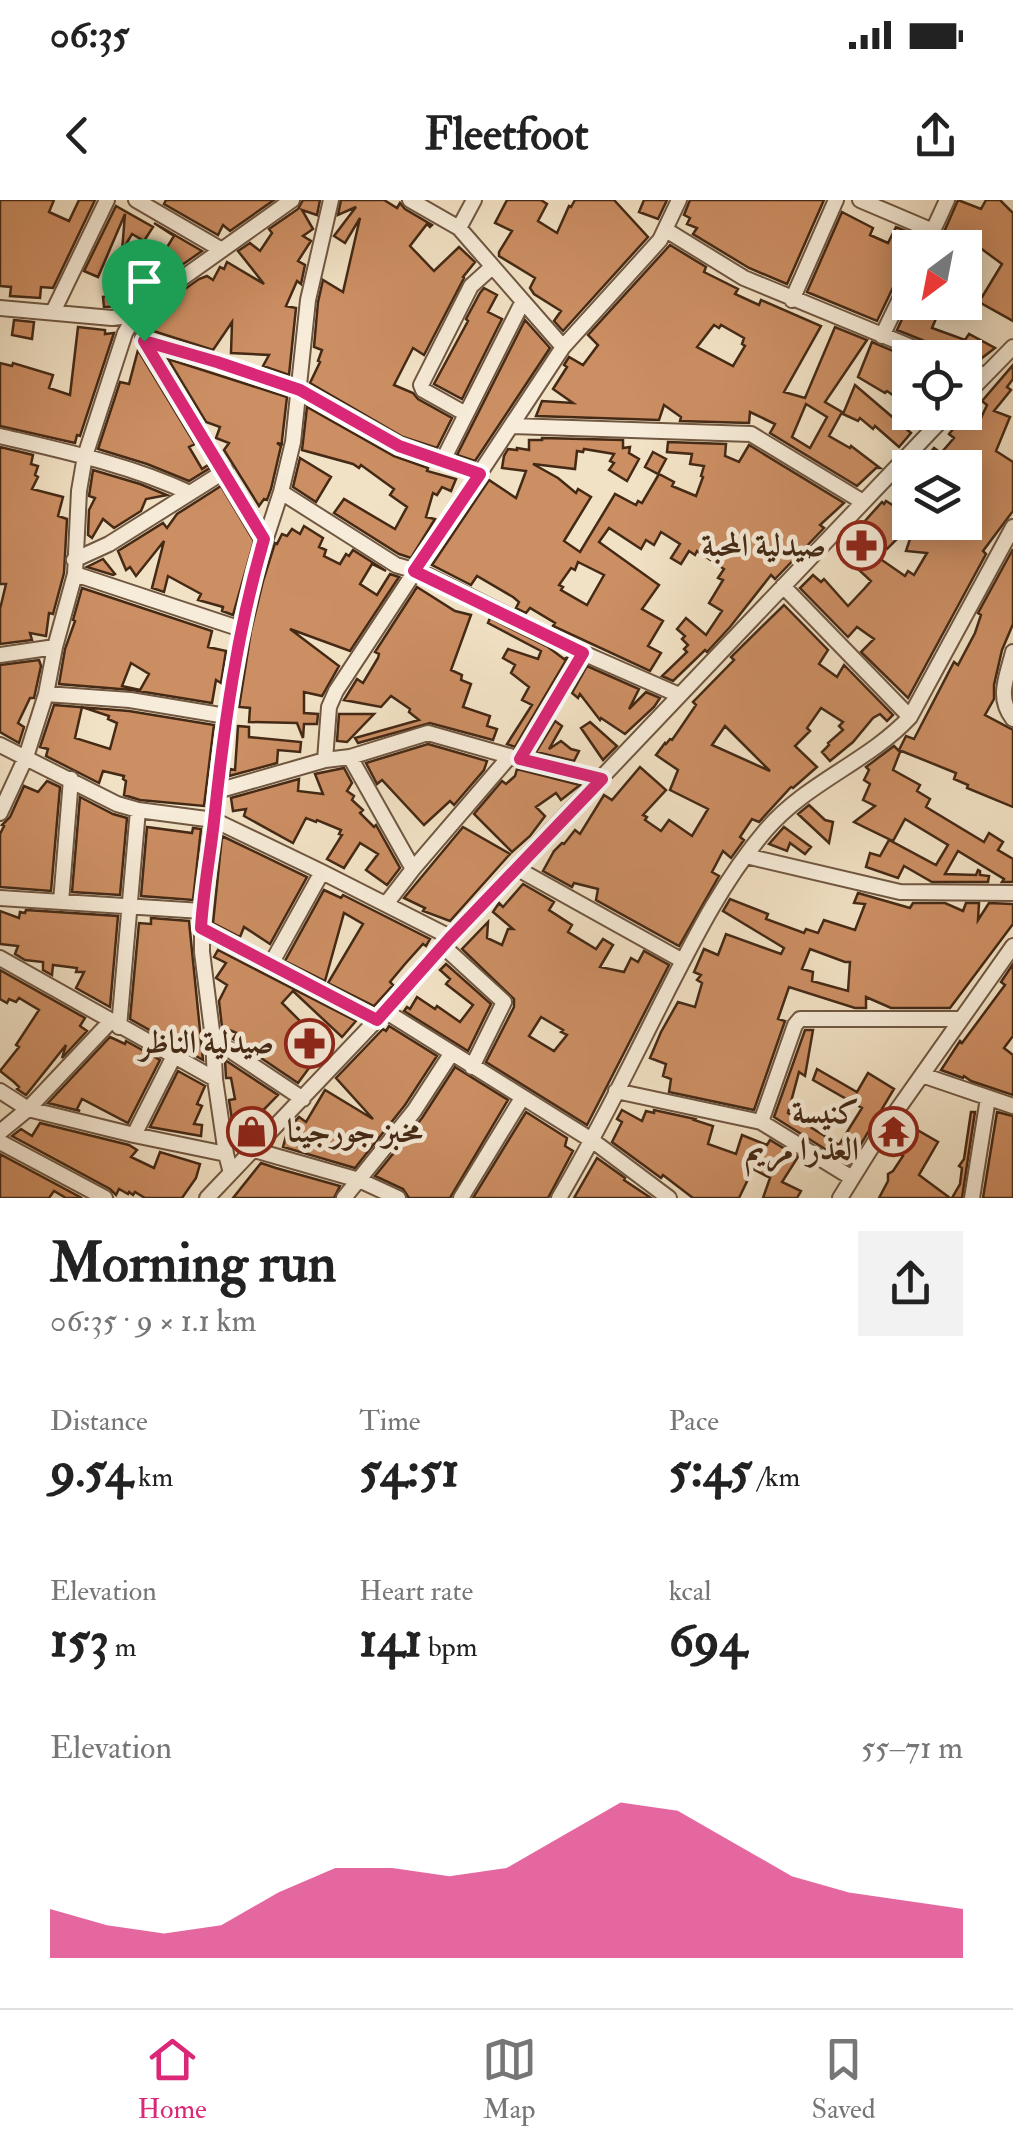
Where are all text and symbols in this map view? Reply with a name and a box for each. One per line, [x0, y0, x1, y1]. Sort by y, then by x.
text: 06:35 [50, 11, 129, 59]
text: Fleetfoot [424, 107, 589, 163]
icon: back [50, 108, 105, 163]
icon: share [908, 108, 963, 163]
north arrow [892, 230, 982, 320]
map controls [892, 230, 982, 540]
pin [102, 239, 187, 342]
icon: arrive [117, 254, 172, 309]
button: locate [892, 340, 982, 430]
button: layers [892, 450, 982, 540]
pharmacy icon: صيدلية المحبة [835, 520, 887, 572]
place label: صيدلية المحبة [701, 526, 826, 566]
pharmacy icon: صيدلية الناظر [283, 1017, 335, 1069]
place label: صيدلية الناظر [137, 1023, 274, 1063]
place label: كنيسة العذرا مريم [745, 1093, 859, 1177]
temple icon: كنيسة العذرا مريم [868, 1105, 920, 1157]
shop icon: مخبز جورجينا [226, 1106, 278, 1158]
place label: مخبز جورجينا [287, 1112, 423, 1152]
text: Morning run [50, 1229, 336, 1298]
button: share [858, 1231, 963, 1336]
text: 06:35 · 9 × 1.1 km [50, 1301, 256, 1341]
text: Distance [50, 1404, 148, 1439]
text: Time [359, 1404, 421, 1439]
text: Pace [669, 1404, 719, 1439]
text: 9.54 [50, 1439, 132, 1502]
text: 54:51 [359, 1439, 459, 1502]
text: 5:45 [669, 1439, 752, 1502]
text: km [132, 1460, 173, 1495]
text: /km [752, 1460, 800, 1495]
text: Elevation [50, 1574, 157, 1609]
text: Heart rate [359, 1574, 473, 1609]
text: kcal [669, 1574, 712, 1609]
text: 153 [50, 1609, 109, 1672]
text: 141 [359, 1609, 422, 1672]
text: 694 [669, 1609, 746, 1672]
text: m [109, 1630, 137, 1665]
text: bpm [422, 1630, 478, 1665]
text: Elevation [50, 1728, 172, 1768]
text: 55–71 m [861, 1728, 963, 1768]
tab: Home [137, 2032, 207, 2127]
tab: Map [482, 2032, 537, 2127]
tab: Saved [812, 2032, 876, 2127]

